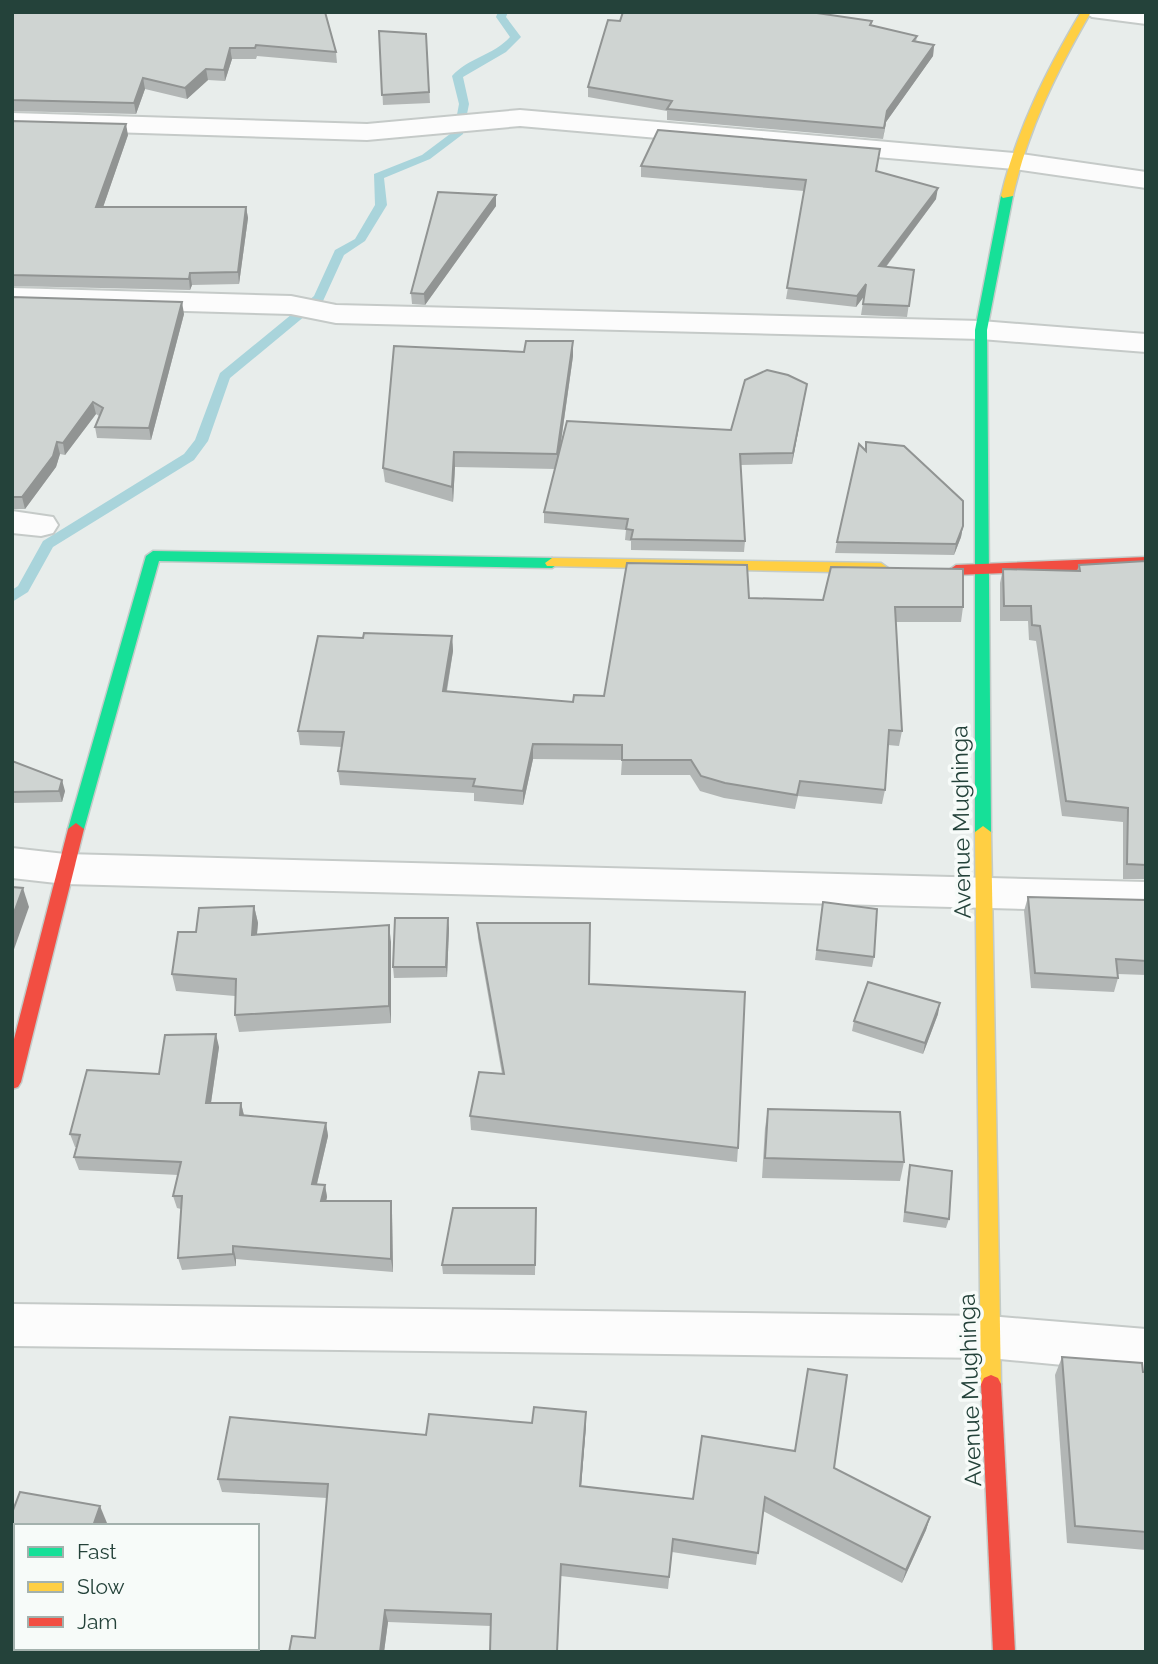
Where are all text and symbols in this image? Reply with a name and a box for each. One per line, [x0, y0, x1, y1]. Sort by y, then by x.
street label: Avenue Mughinga [945, 725, 976, 919]
street label: Avenue Mughinga [953, 1293, 986, 1487]
legend [14, 1524, 259, 1650]
text: Fast [77, 1539, 117, 1564]
text: Slow [77, 1574, 125, 1599]
text: Jam [77, 1609, 118, 1634]

